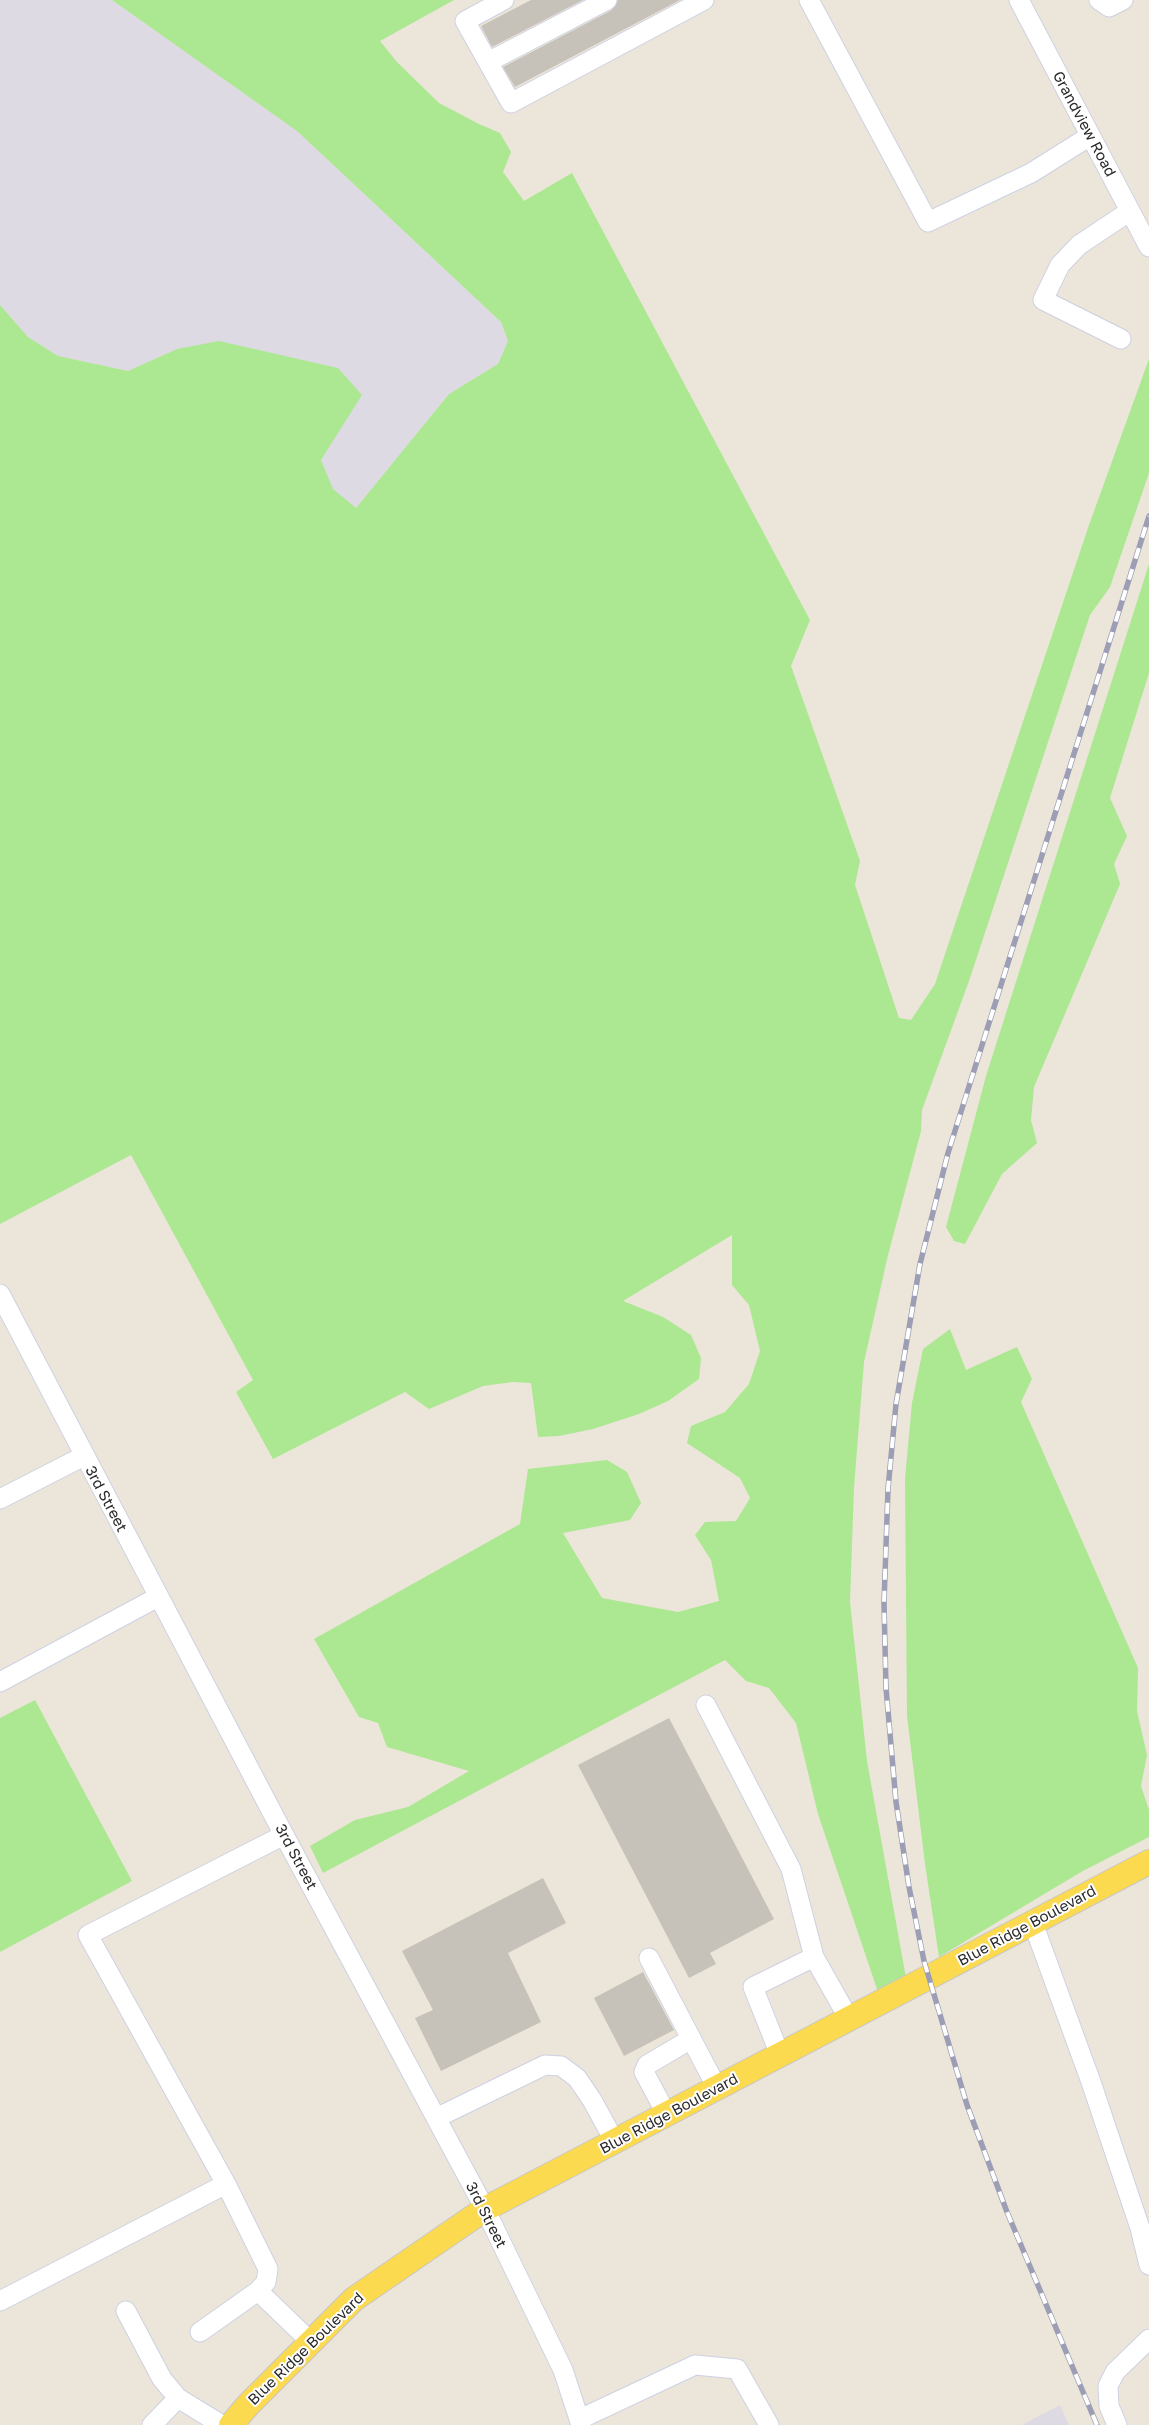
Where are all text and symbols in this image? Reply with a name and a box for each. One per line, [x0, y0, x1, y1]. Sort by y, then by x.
street label: Grandview Road [1049, 68, 1119, 180]
street label: 3rd Street [81, 1463, 131, 1535]
street label: 3rd Street [271, 1821, 321, 1893]
street label: Blue Ridge Boulevard [955, 1882, 1099, 1970]
street label: Blue Ridge Boulevard [597, 2070, 741, 2158]
street label: 3rd Street [462, 2179, 510, 2251]
street label: Blue Ridge Boulevard [244, 2289, 368, 2409]

